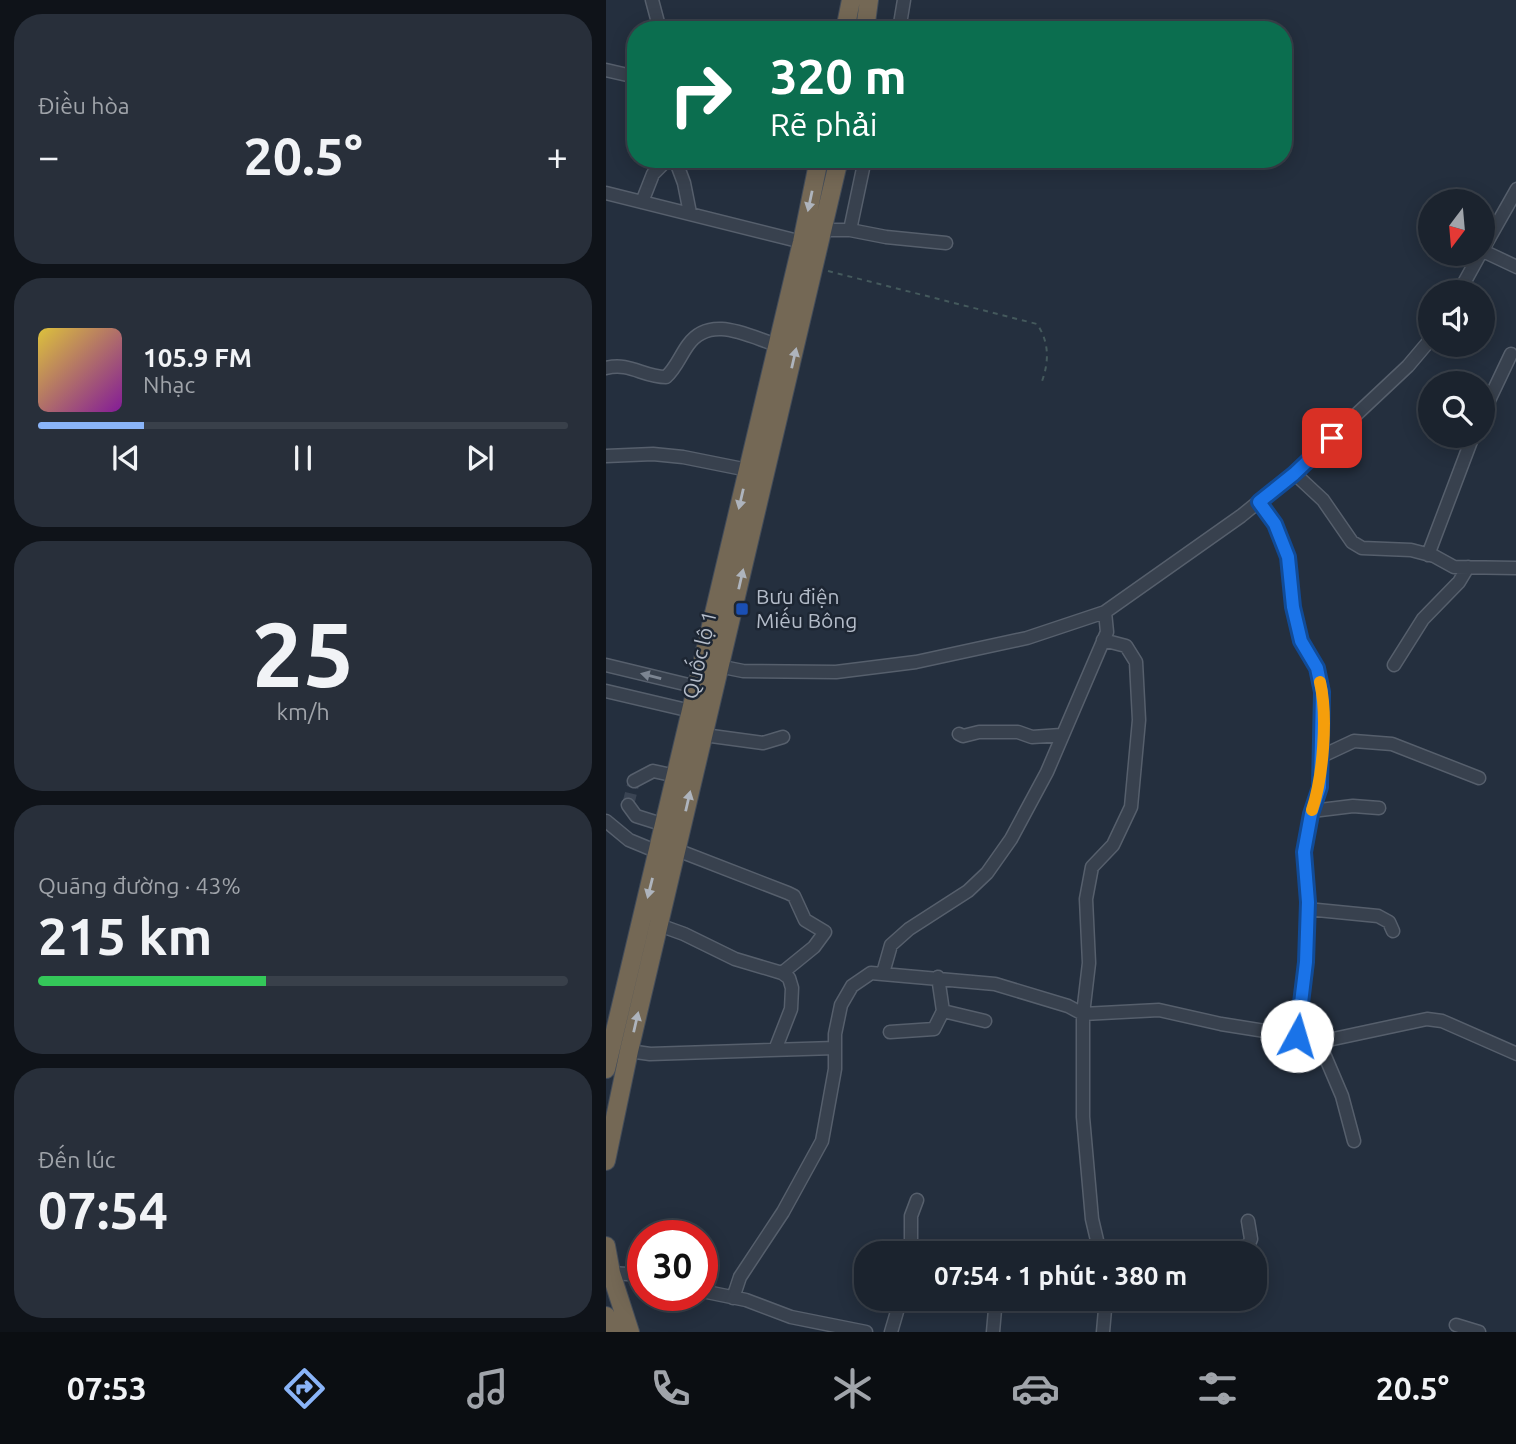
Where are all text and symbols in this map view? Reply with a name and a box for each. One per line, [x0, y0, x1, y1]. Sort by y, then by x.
text: 320 m [770, 48, 907, 103]
icon: right [655, 49, 746, 140]
text: Điều hòa [38, 93, 130, 118]
text: Rẽ phải [770, 106, 877, 142]
text: 20.5° [243, 127, 363, 185]
text: − [38, 135, 59, 177]
text: + [547, 135, 568, 177]
north arrow [1418, 189, 1495, 266]
map controls [1418, 189, 1495, 448]
one-way arrow [805, 190, 816, 212]
button: sound [1418, 280, 1495, 357]
text: 105.9 FM [143, 343, 252, 372]
one-way arrow [789, 347, 800, 369]
button: search [1418, 371, 1495, 448]
text: Nhạc [143, 372, 195, 397]
pin [1302, 408, 1362, 468]
icon: arrive [1313, 419, 1351, 457]
icon: previous [107, 439, 145, 477]
icon: pause [284, 439, 322, 477]
icon: next [461, 439, 499, 477]
one-way arrow [735, 488, 746, 510]
one-way arrow [736, 568, 747, 590]
place label: Bưu điện Miếu Bông [756, 584, 857, 632]
marker: Bưu điện Miếu Bông [734, 601, 750, 617]
text: 25 [252, 602, 354, 704]
street label: Quốc lộ 1 [675, 608, 721, 701]
one-way arrow [640, 671, 662, 682]
text: km/h [276, 699, 330, 724]
one-way arrow [683, 790, 694, 812]
text: Quãng đường · 43% [38, 873, 241, 898]
one-way arrow [644, 877, 655, 899]
text: 215 km [38, 907, 212, 965]
position arrow [1260, 999, 1334, 1073]
one-way arrow [630, 1011, 641, 1033]
text: Đến lúc [38, 1147, 116, 1172]
text: 07:54 [38, 1181, 168, 1239]
speed limit sign: 30 [627, 1220, 718, 1311]
text: 07:54 · 1 phút · 380 m [934, 1261, 1187, 1290]
icon: directions [280, 1364, 329, 1413]
icon: music [463, 1364, 512, 1413]
icon: phone [646, 1364, 695, 1413]
icon: climate [828, 1364, 877, 1413]
icon: car [1011, 1364, 1060, 1413]
icon: filters [1193, 1364, 1242, 1413]
text: 07:53 [67, 1370, 147, 1406]
text: 20.5° [1376, 1370, 1449, 1406]

